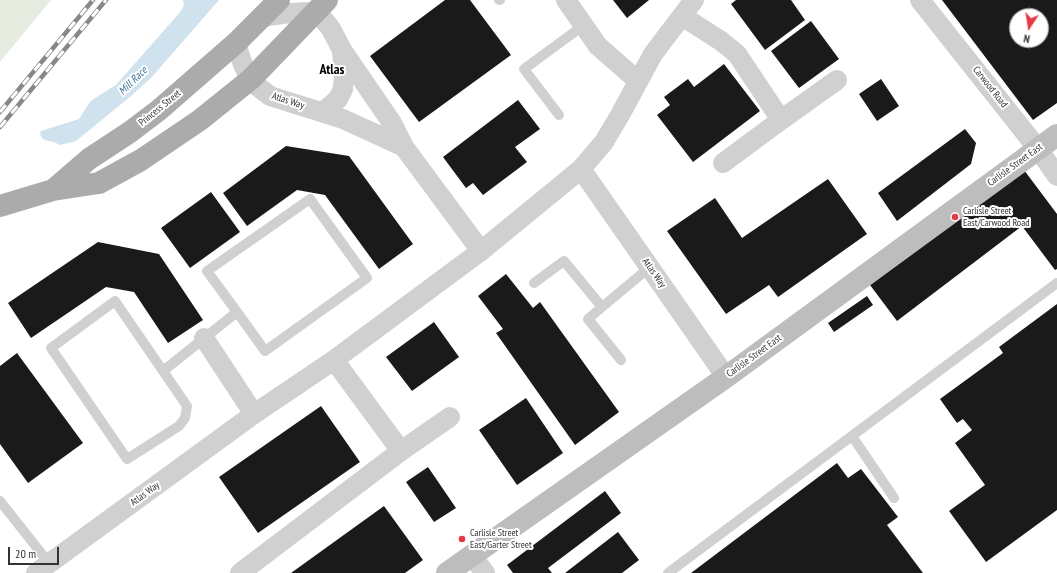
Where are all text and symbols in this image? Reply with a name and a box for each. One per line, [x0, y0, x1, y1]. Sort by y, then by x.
north arrow [1009, 8, 1049, 48]
text: N [1022, 31, 1031, 46]
district label: Atlas [320, 62, 344, 78]
water label: Mill Race [116, 64, 150, 98]
street label: Carwood Road [970, 64, 1010, 110]
street label: Princess Street [137, 87, 183, 129]
street label: Atlas Way [270, 90, 306, 112]
street label: Carlisle Street East [985, 141, 1045, 189]
place label: Carlisle Street East/Carwood Road [963, 205, 1030, 228]
marker: Carlisle Street East/Carwood Road [950, 212, 960, 222]
street label: Atlas Way [640, 256, 668, 290]
street label: Carlisle Street East [724, 332, 784, 380]
street label: Atlas Way [128, 479, 162, 509]
place label: Carlisle Street East/Garter Street [470, 527, 532, 550]
marker: Carlisle Street East/Garter Street [457, 534, 467, 544]
scale bar [10, 539, 61, 565]
text: 20 m [15, 546, 36, 561]

